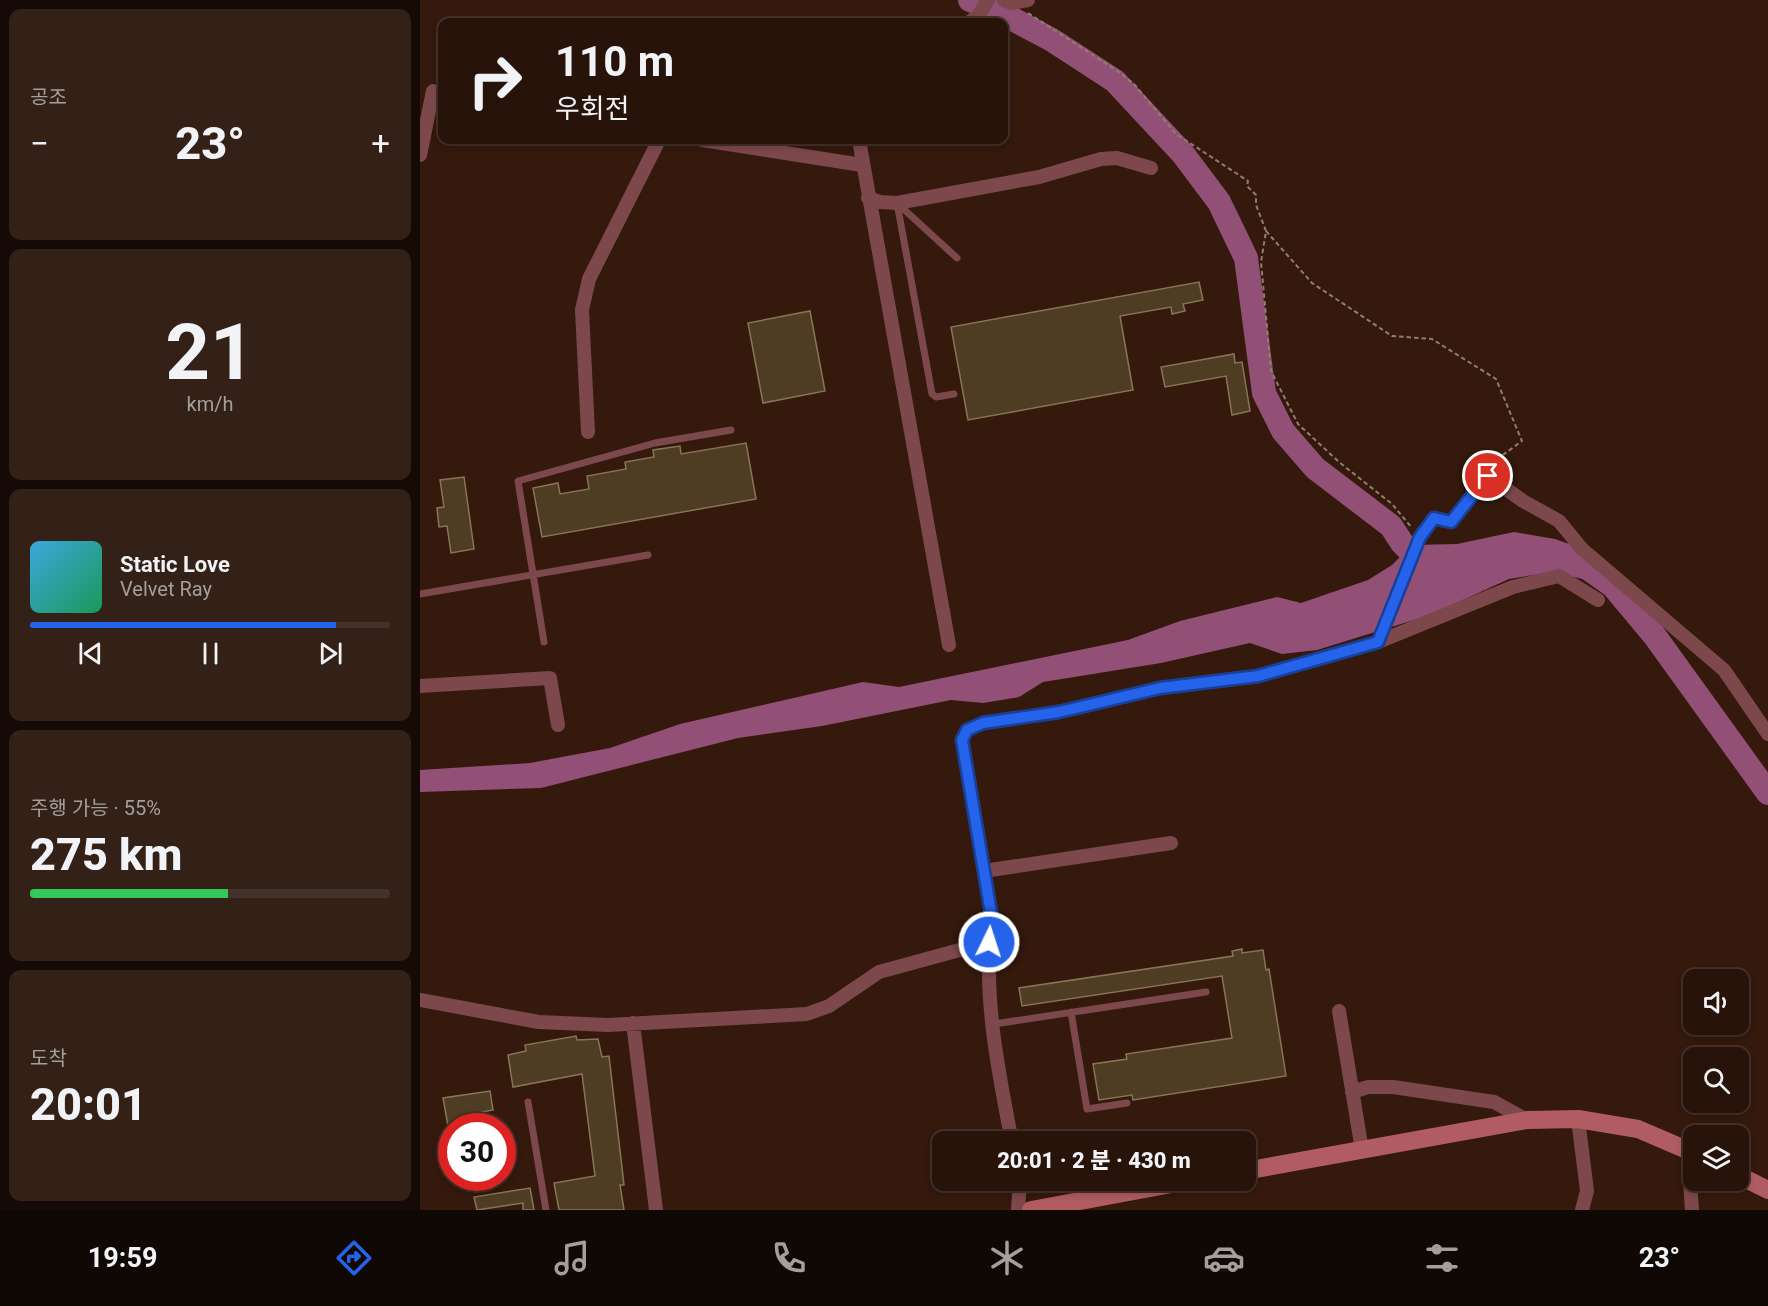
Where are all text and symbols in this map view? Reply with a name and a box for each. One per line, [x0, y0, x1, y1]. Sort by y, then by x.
text: 110 m [555, 37, 674, 86]
icon: right [456, 42, 534, 120]
text: 공조 [30, 85, 67, 109]
text: 우회전 [555, 93, 630, 125]
text: 23° [175, 117, 245, 170]
text: − [30, 124, 49, 163]
text: + [371, 124, 390, 163]
text: 21 [165, 307, 255, 398]
text: km/h [187, 392, 233, 416]
pin [1462, 450, 1513, 501]
icon: arrive [1471, 459, 1504, 492]
text: Static Love [120, 552, 230, 577]
text: Velvet Ray [120, 577, 212, 601]
icon: previous [74, 637, 107, 670]
icon: pause [194, 637, 227, 670]
icon: next [314, 637, 347, 670]
text: 주행 가능 · 55% [30, 796, 161, 820]
text: 275 km [30, 828, 182, 881]
position arrow [957, 910, 1021, 974]
map controls [1683, 969, 1749, 1191]
button: sound [1683, 969, 1749, 1035]
text: 도착 [30, 1046, 67, 1070]
button: search [1683, 1047, 1749, 1113]
text: 20:01 [30, 1078, 147, 1131]
speed limit sign: 30 [438, 1113, 516, 1191]
button: layers [1683, 1125, 1749, 1191]
text: 20:01 · 2 분 · 430 m [997, 1148, 1191, 1173]
icon: directions [333, 1237, 375, 1279]
icon: music [551, 1237, 593, 1279]
icon: phone [768, 1237, 810, 1279]
icon: climate [986, 1237, 1028, 1279]
icon: car [1203, 1237, 1245, 1279]
icon: filters [1421, 1237, 1463, 1279]
text: 19:59 [88, 1242, 157, 1274]
text: 23° [1639, 1242, 1680, 1274]

